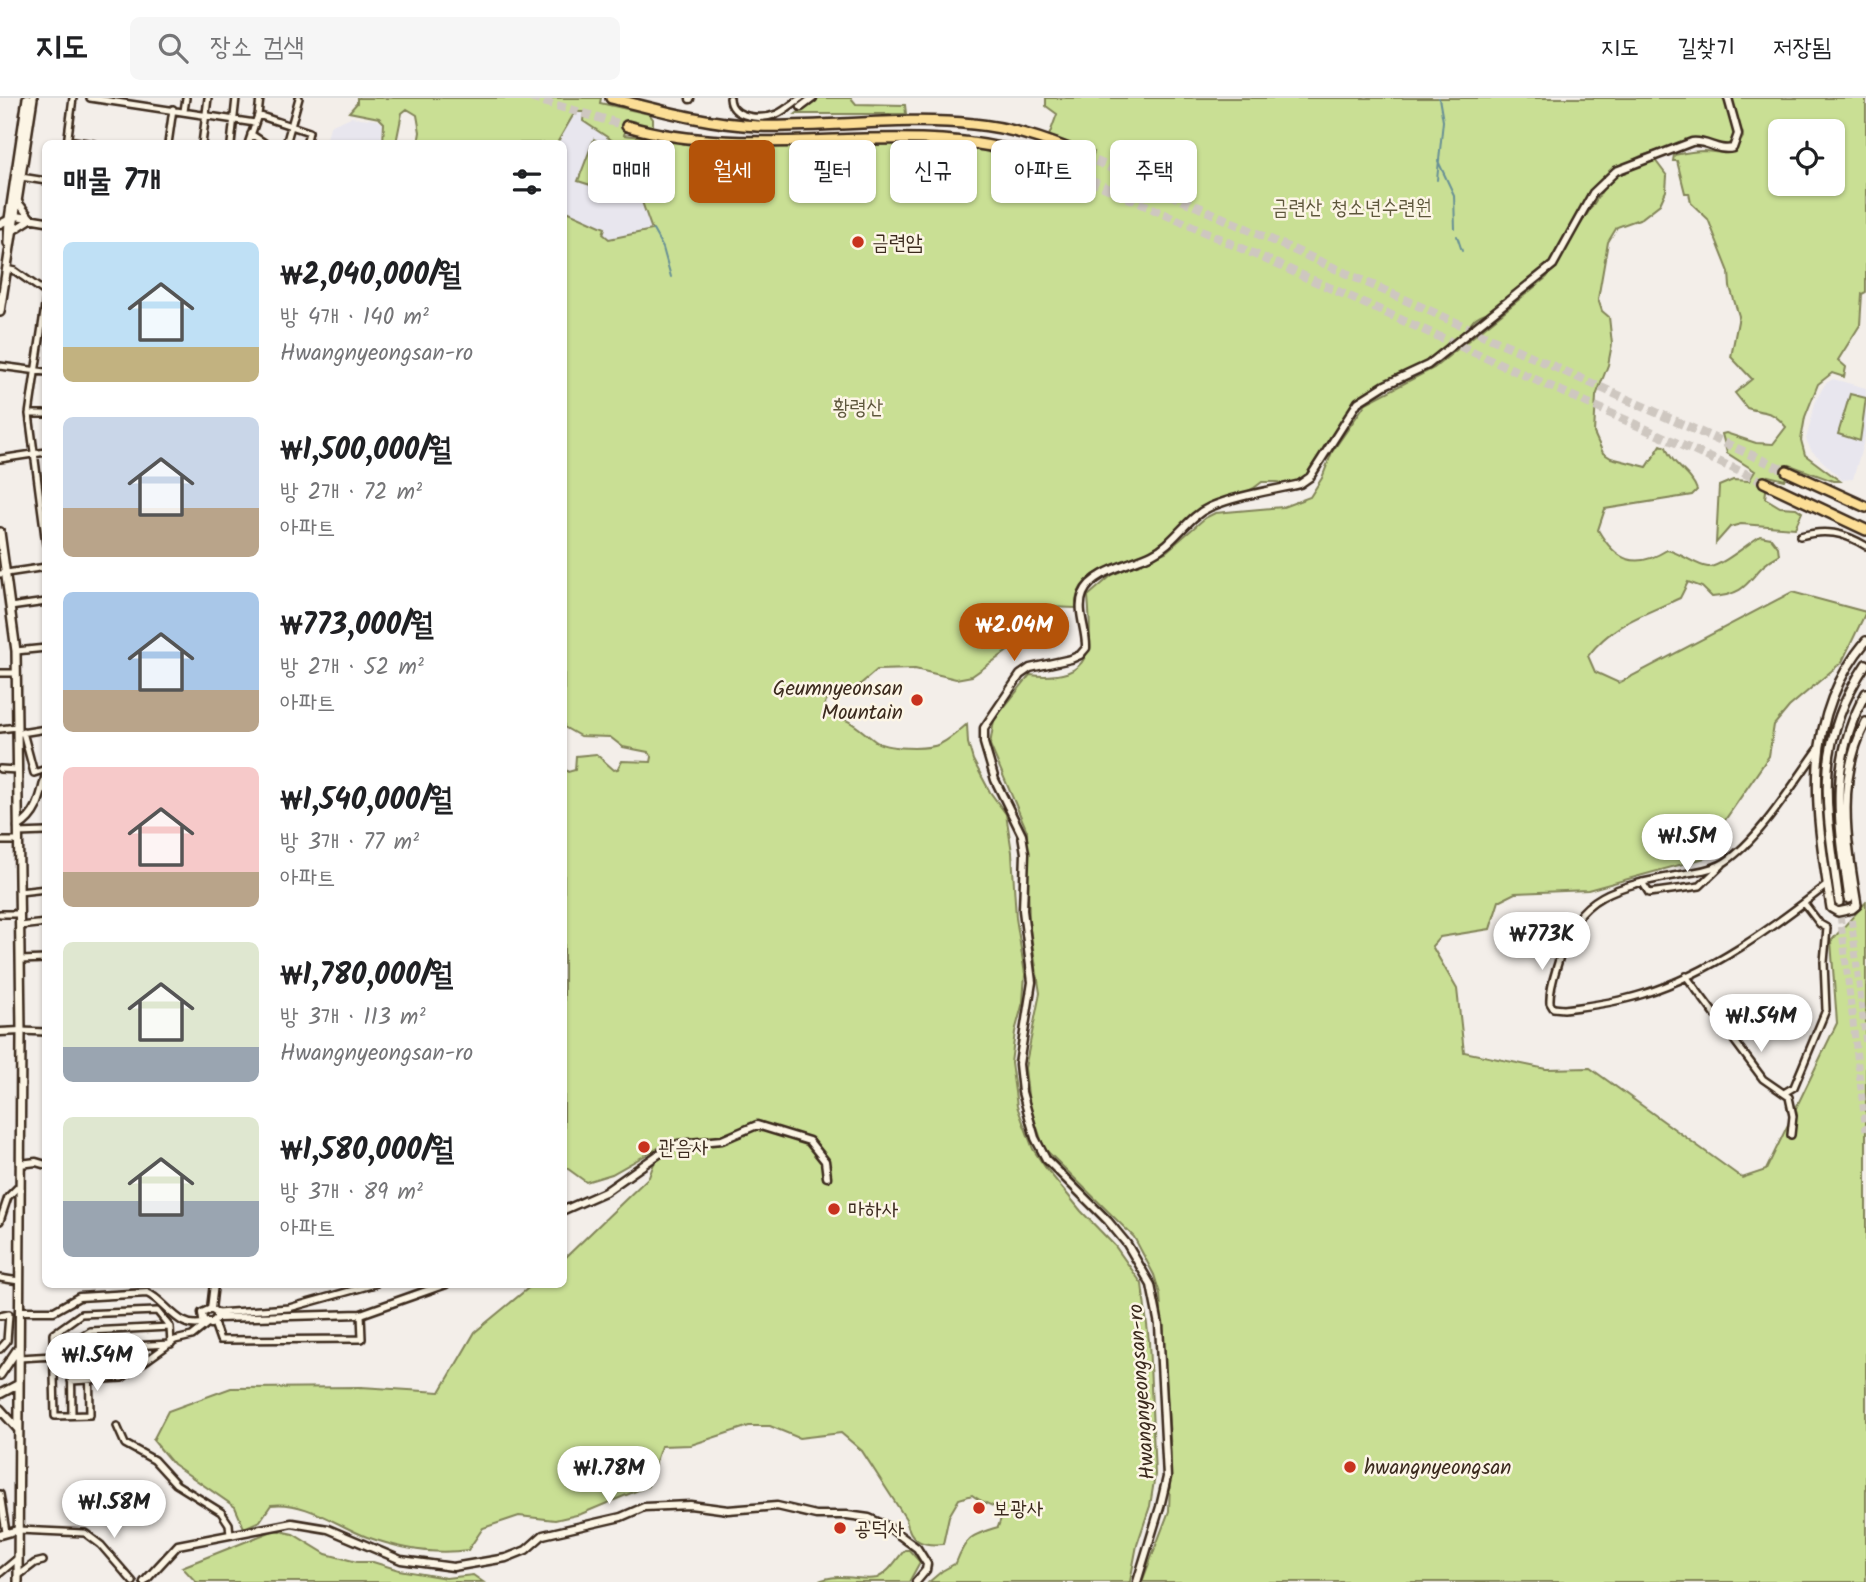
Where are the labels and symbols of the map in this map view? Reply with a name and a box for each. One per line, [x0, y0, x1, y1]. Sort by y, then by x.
park label: 금련산 청소년수련원 [1272, 192, 1432, 225]
place label: 금련암 [872, 227, 923, 260]
marker: 금련암 [850, 234, 866, 250]
park label: 황령산 [833, 392, 883, 425]
pin: ₩2.04M [957, 603, 1071, 663]
place label: Geumnyeonsan Mountain [773, 673, 903, 730]
marker: Geumnyeonsan Mountain [909, 692, 925, 708]
pin: ₩1.5M [1638, 814, 1736, 874]
pin: ₩773K [1493, 912, 1591, 972]
pin: ₩1.54M [1704, 995, 1818, 1054]
place label: 관음사 [658, 1132, 709, 1165]
marker: 관음사 [636, 1139, 652, 1155]
place label: 마하사 [848, 1194, 899, 1227]
marker: 마하사 [826, 1201, 842, 1217]
street label: Hwangnyeongsan-ro [1120, 1303, 1165, 1481]
pin: ₩1.54M [40, 1334, 154, 1393]
pin: ₩1.78M [552, 1446, 666, 1506]
place label: hwangnyeongsan [1364, 1452, 1512, 1485]
marker: hwangnyeongsan [1342, 1459, 1358, 1475]
pin: ₩1.58M [57, 1480, 171, 1540]
place label: 보광사 [993, 1493, 1044, 1526]
marker: 보광사 [971, 1500, 987, 1516]
place label: 공덕사 [854, 1513, 905, 1546]
marker: 공덕사 [832, 1520, 848, 1536]

